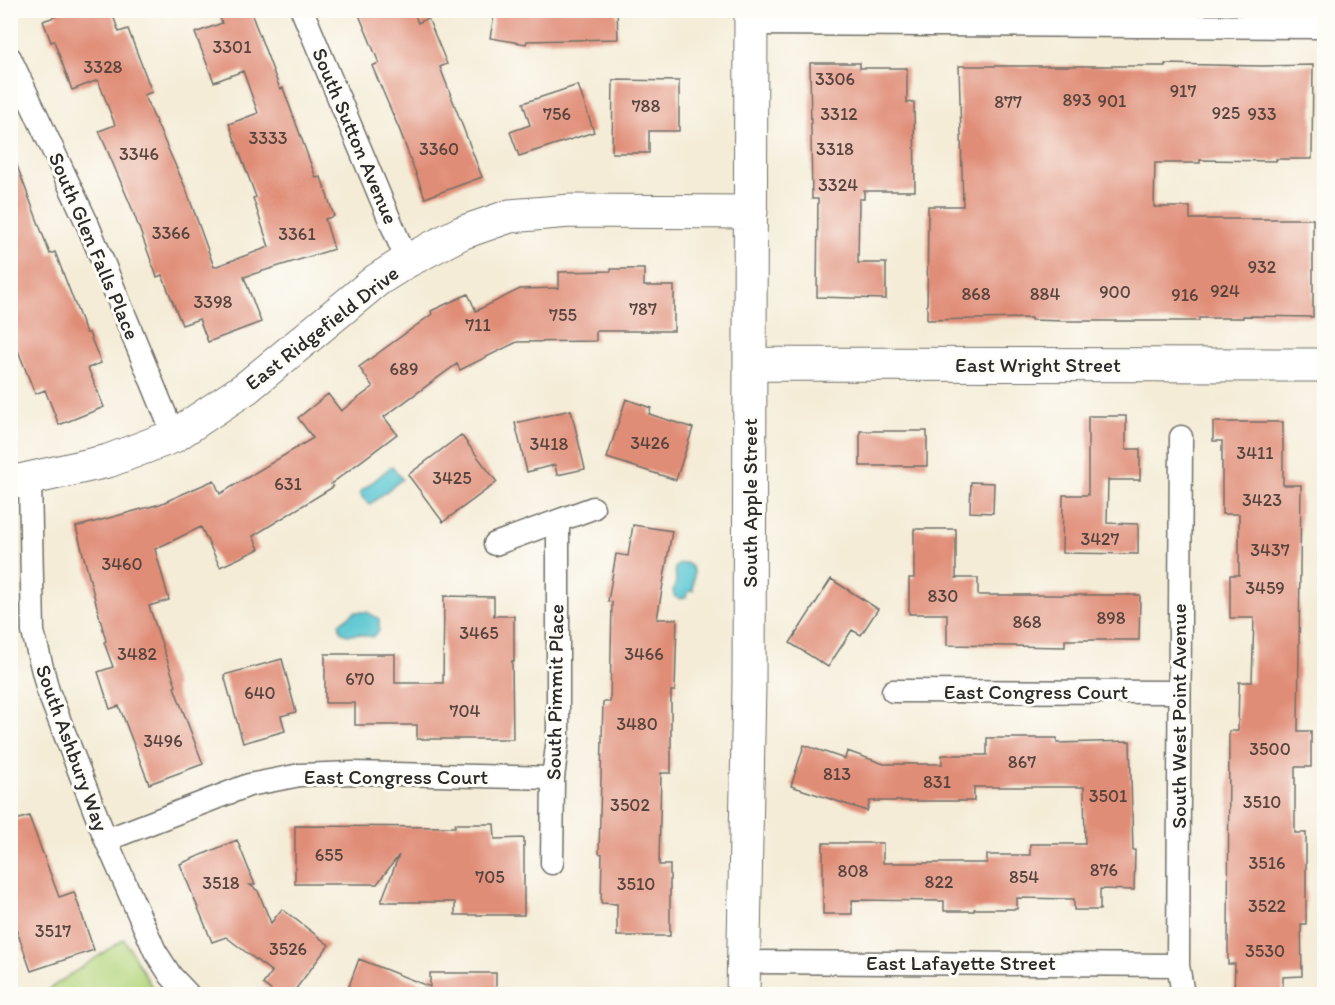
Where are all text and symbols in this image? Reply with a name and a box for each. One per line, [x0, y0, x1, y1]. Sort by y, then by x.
house number: 3301 [212, 36, 252, 58]
street label: South Sutton Avenue [307, 44, 404, 228]
house number: 3328 [84, 56, 123, 78]
house number: 3306 [815, 68, 855, 90]
house number: 917 [1170, 80, 1196, 102]
house number: 893 [1062, 89, 1092, 111]
house number: 901 [1098, 90, 1126, 112]
house number: 877 [994, 91, 1022, 113]
house number: 788 [632, 95, 660, 117]
house number: 925 [1212, 102, 1240, 124]
house number: 756 [543, 103, 571, 125]
house number: 3312 [820, 103, 858, 125]
house number: 933 [1247, 103, 1277, 125]
house number: 3333 [248, 127, 288, 149]
house number: 3360 [419, 138, 459, 160]
house number: 3318 [816, 138, 854, 160]
house number: 3346 [119, 143, 159, 165]
street label: South Glen Falls Place [44, 149, 145, 343]
house number: 3324 [818, 174, 858, 196]
house number: 3366 [152, 222, 190, 244]
house number: 3361 [278, 223, 316, 245]
house number: 932 [1248, 256, 1277, 278]
street label: East Ridgefield Drive [240, 260, 403, 395]
house number: 924 [1210, 280, 1240, 302]
house number: 900 [1099, 281, 1131, 303]
house number: 868 [961, 283, 991, 305]
house number: 884 [1030, 283, 1060, 305]
house number: 916 [1171, 284, 1199, 306]
house number: 3398 [194, 291, 233, 313]
house number: 787 [629, 298, 657, 320]
house number: 755 [549, 304, 577, 326]
house number: 711 [465, 314, 491, 336]
street label: East Wright Street [955, 352, 1121, 377]
house number: 689 [390, 358, 418, 380]
street label: South Apple Street [737, 418, 762, 588]
house number: 3426 [630, 432, 670, 454]
house number: 3418 [530, 433, 569, 455]
house number: 3411 [1236, 442, 1274, 464]
house number: 3425 [432, 467, 472, 489]
house number: 631 [274, 473, 302, 495]
house number: 3423 [1242, 489, 1282, 511]
house number: 3427 [1080, 528, 1120, 550]
house number: 3437 [1250, 539, 1290, 561]
house number: 3460 [101, 553, 143, 575]
house number: 3459 [1245, 577, 1285, 599]
house number: 830 [928, 585, 958, 607]
street label: South West Point Avenue [1166, 603, 1191, 829]
street label: South Pimmit Place [540, 604, 569, 780]
house number: 898 [1096, 607, 1126, 629]
house number: 868 [1012, 611, 1042, 633]
house number: 3465 [459, 622, 499, 644]
house number: 3482 [117, 643, 158, 665]
house number: 3466 [624, 643, 664, 665]
street label: South Ashbury Way [31, 661, 114, 835]
house number: 670 [345, 668, 375, 690]
street label: East Congress Court [944, 679, 1128, 704]
house number: 640 [244, 682, 276, 704]
house number: 704 [450, 700, 481, 722]
house number: 3480 [616, 713, 658, 735]
house number: 3496 [143, 730, 183, 752]
house number: 3500 [1249, 738, 1291, 760]
house number: 867 [1008, 751, 1036, 773]
house number: 813 [823, 763, 851, 785]
street label: East Congress Court [304, 764, 488, 789]
house number: 831 [923, 771, 951, 793]
house number: 3501 [1089, 785, 1127, 807]
house number: 3510 [1243, 791, 1281, 813]
house number: 3502 [610, 794, 650, 816]
house number: 655 [315, 844, 343, 866]
house number: 3516 [1248, 852, 1286, 874]
house number: 876 [1090, 859, 1118, 881]
house number: 808 [838, 860, 869, 882]
house number: 705 [475, 866, 505, 888]
house number: 854 [1009, 866, 1039, 888]
house number: 822 [925, 871, 954, 893]
house number: 3518 [202, 872, 240, 894]
house number: 3510 [617, 873, 655, 895]
house number: 3522 [1248, 895, 1287, 917]
house number: 3517 [35, 920, 71, 942]
house number: 3526 [269, 938, 307, 960]
house number: 3530 [1245, 940, 1285, 962]
street label: East Lafayette Street [866, 950, 1056, 975]

